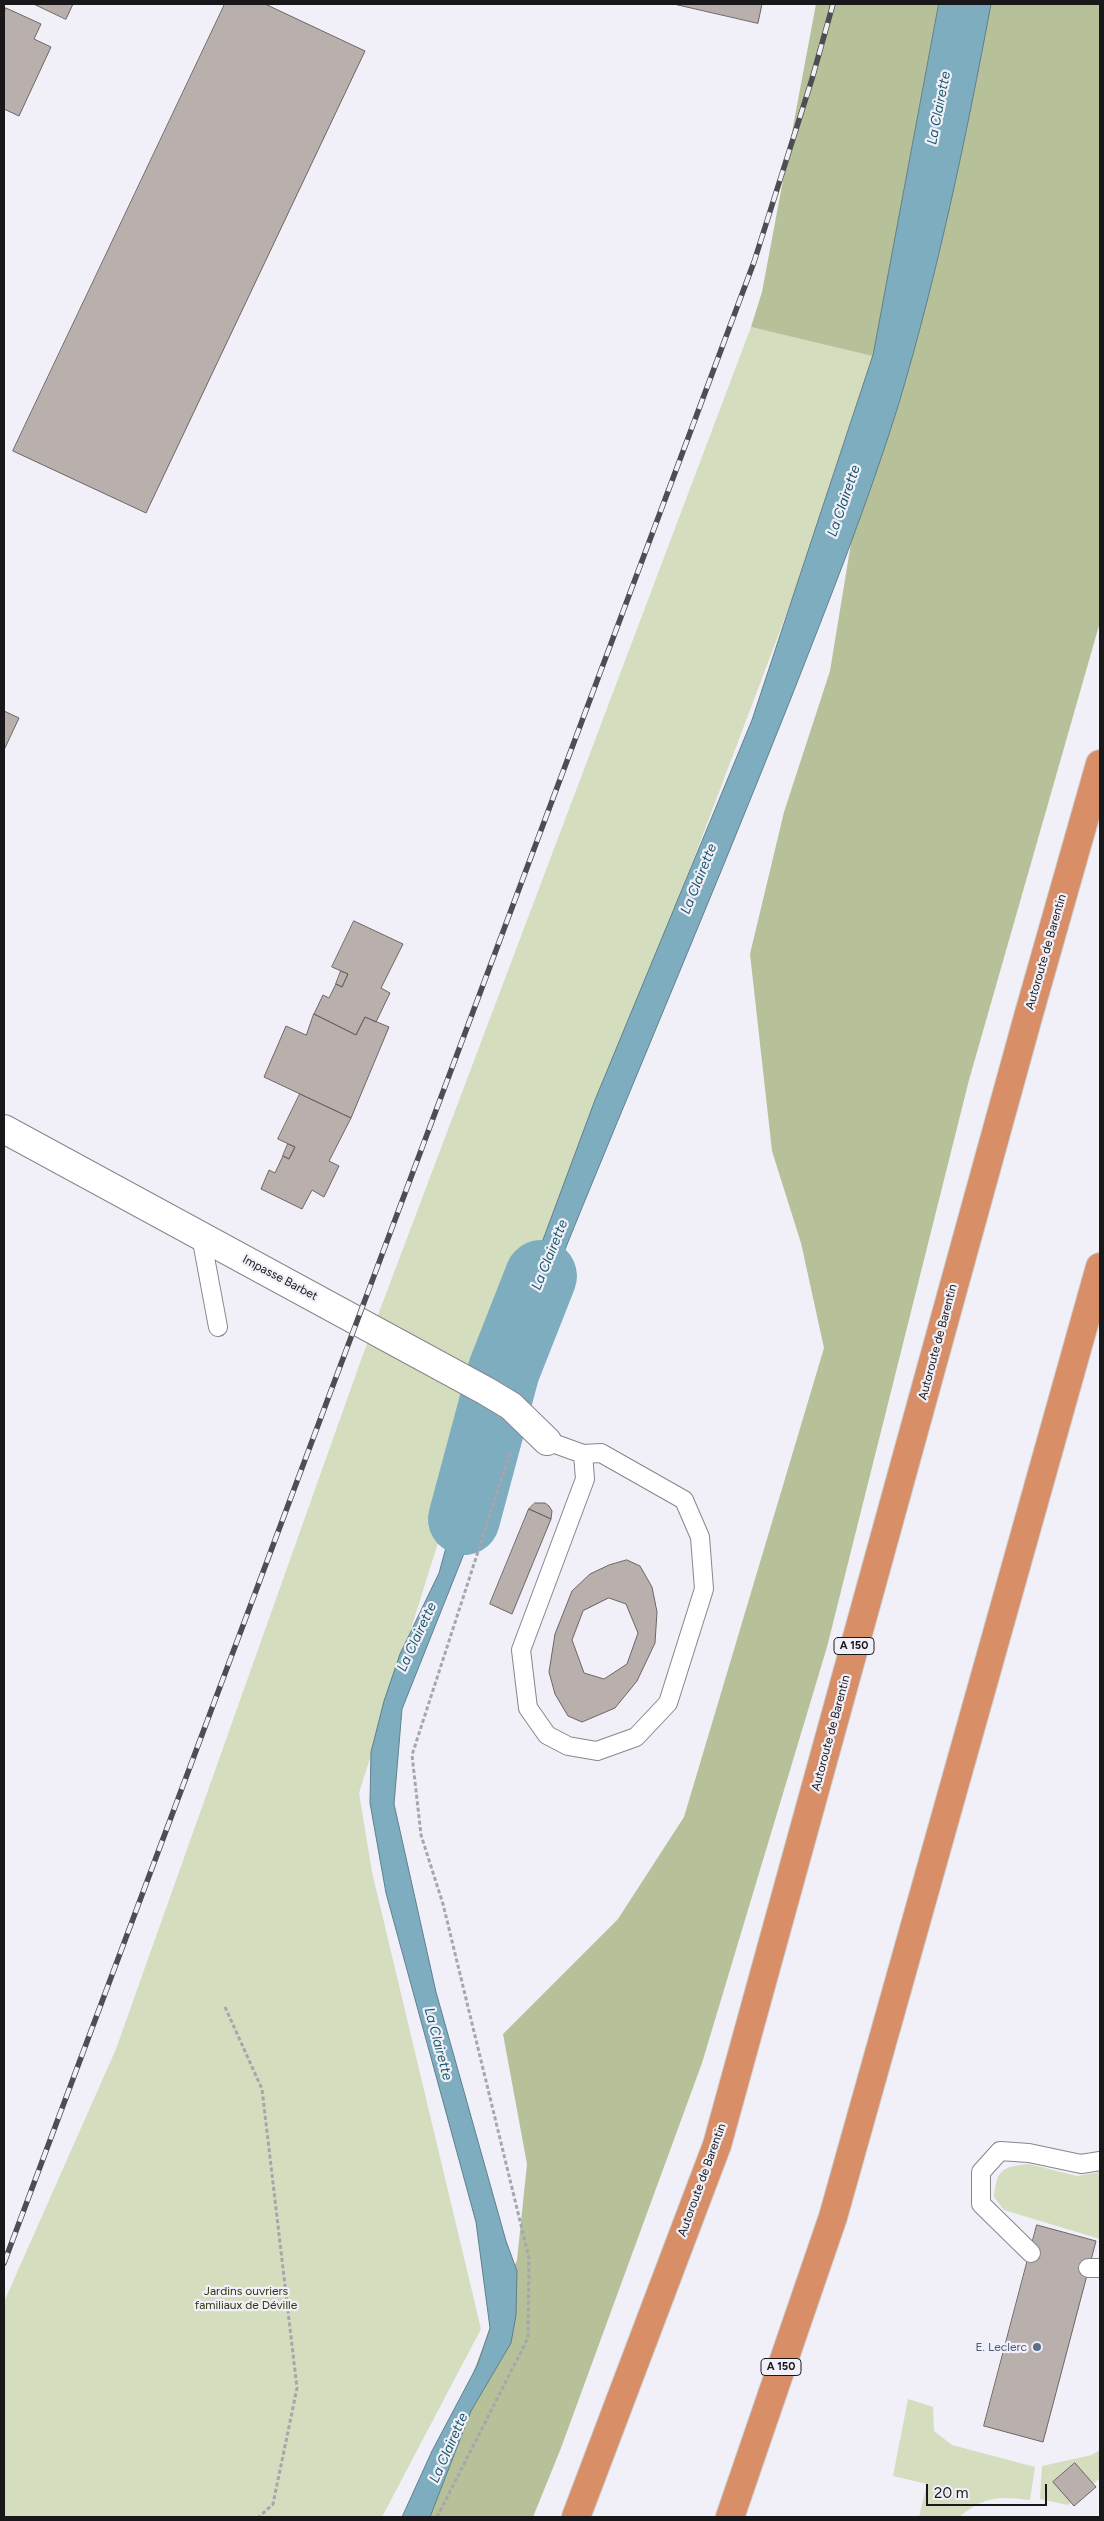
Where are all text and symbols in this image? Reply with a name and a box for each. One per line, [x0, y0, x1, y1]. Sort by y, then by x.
water label: La Clairette [924, 70, 954, 146]
water label: La Clairette [824, 463, 864, 539]
water label: La Clairette [677, 841, 721, 917]
street label: Autoroute de Barentin [1023, 893, 1069, 1011]
water label: La Clairette [528, 1217, 572, 1293]
street label: Impasse Barbet [240, 1252, 320, 1304]
street label: Autoroute de Barentin [916, 1282, 960, 1402]
water label: La Clairette [394, 1600, 440, 1674]
road number: A 150 [834, 1638, 874, 1654]
street label: Autoroute de Barentin [809, 1673, 853, 1793]
water label: La Clairette [420, 2006, 456, 2082]
street label: Autoroute de Barentin [675, 2121, 729, 2239]
park label: Jardins ouvriers familiaux de Déville [195, 2284, 297, 2312]
place label: E. Leclerc [975, 2340, 1027, 2354]
marker: E. Leclerc [1031, 2341, 1043, 2353]
road number: A 150 [761, 2358, 801, 2376]
water label: La Clairette [426, 2411, 472, 2485]
scale bar [929, 2474, 1050, 2506]
text: 20 m [934, 2484, 968, 2502]

